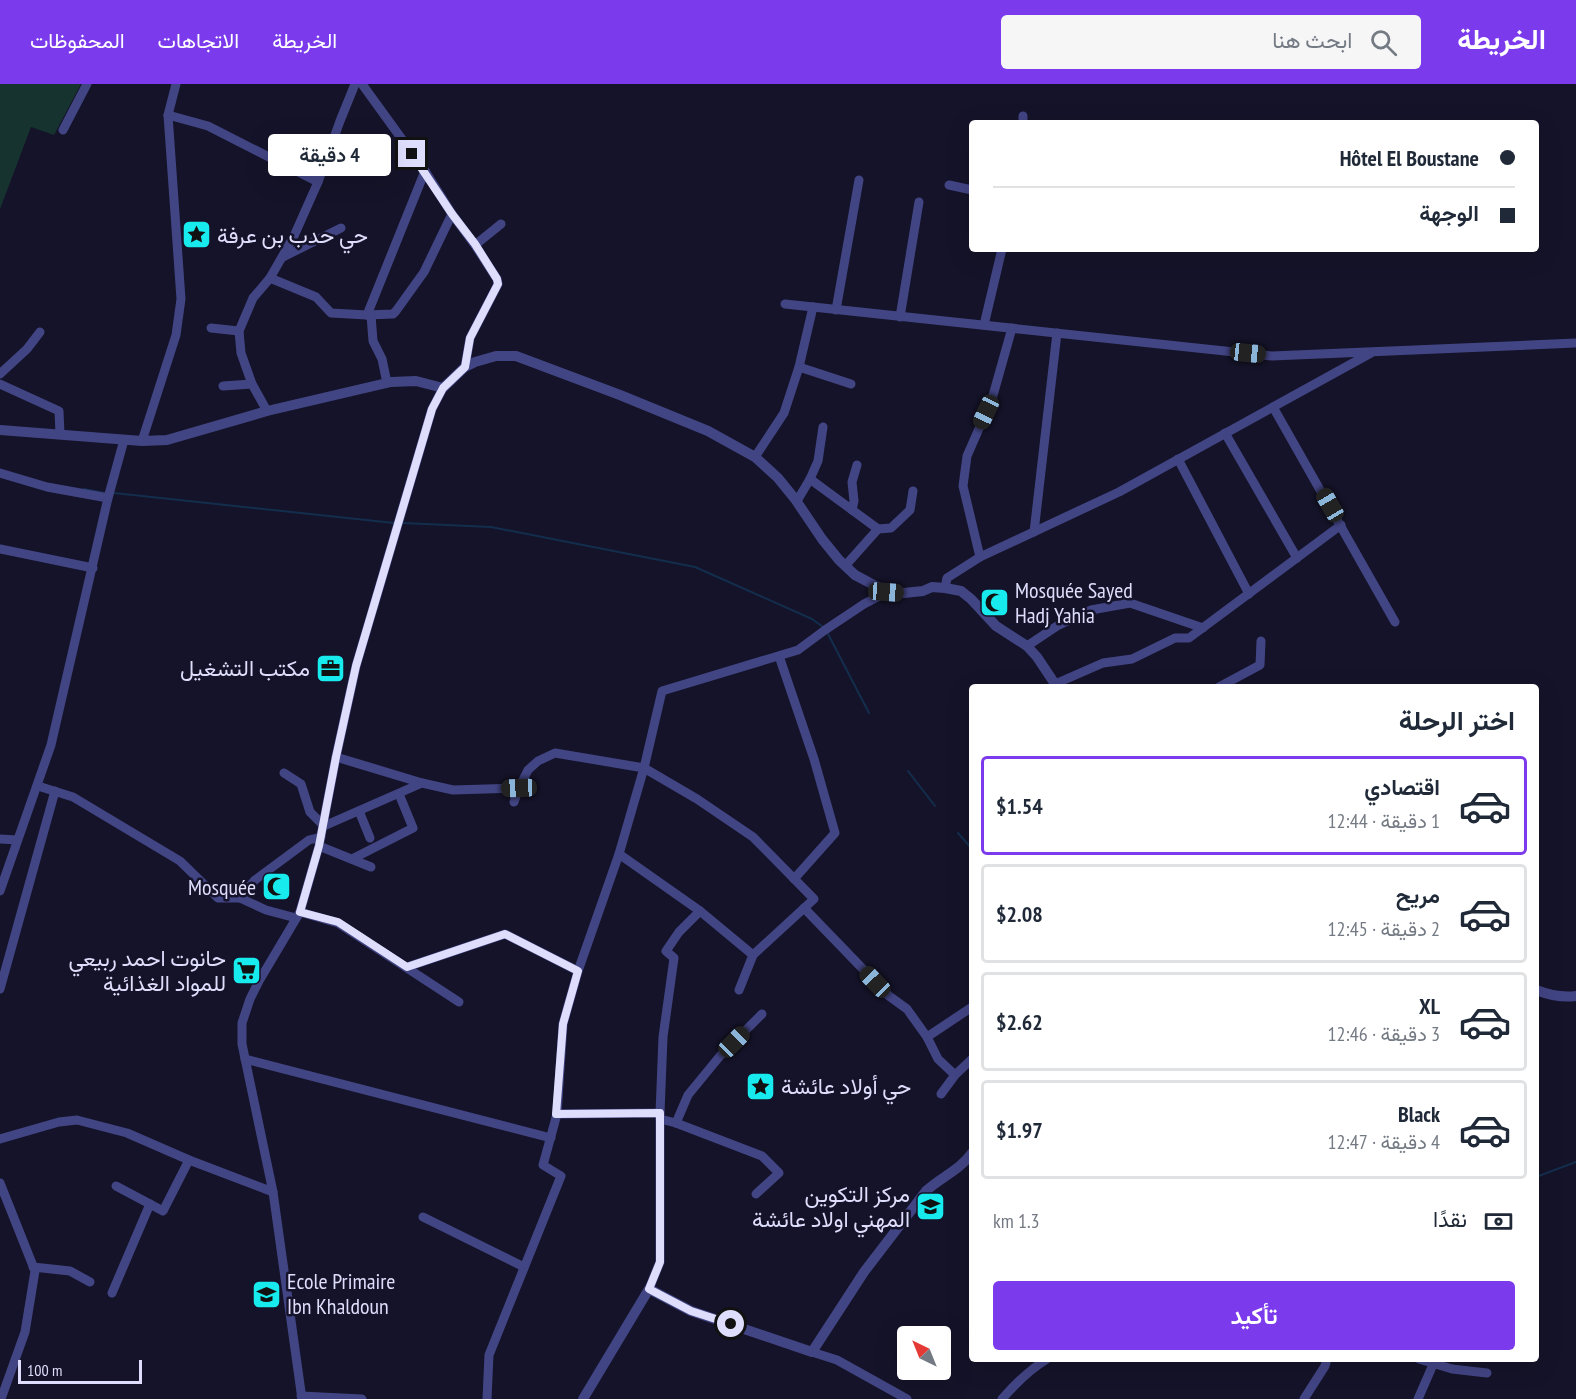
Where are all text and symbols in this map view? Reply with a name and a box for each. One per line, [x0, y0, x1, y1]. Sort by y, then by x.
search box [1001, 15, 1421, 69]
text: الخريطة [1457, 20, 1546, 57]
text: ابحث هنا [1272, 26, 1352, 54]
icon: search [1367, 26, 1400, 59]
text: المحفوظات [30, 27, 125, 54]
text: الاتجاهات [158, 27, 239, 54]
text: الخريطة [272, 27, 337, 54]
callout: 4 دقيقة [268, 133, 391, 175]
route end [398, 140, 425, 167]
text: 4 دقيقة [299, 142, 360, 168]
text: Hôtel El Boustane [1340, 144, 1479, 172]
text: الوجهة [1419, 199, 1479, 227]
place icon: حي حدب بن عرفة [180, 219, 212, 251]
place label: حي حدب بن عرفة [217, 221, 368, 254]
car [1229, 342, 1267, 364]
car [970, 392, 1002, 432]
car [1313, 485, 1347, 525]
place label: Mosquée Sayed Hadj Yahia [1015, 576, 1133, 629]
car [867, 582, 905, 602]
mosque icon: Mosquée Sayed Hadj Yahia [978, 587, 1010, 619]
office icon: مكتب التشغيل [315, 652, 347, 684]
place label: مكتب التشغيل [180, 654, 310, 682]
text: اختر الرحلة [1399, 703, 1515, 737]
text: اقتصادي [1364, 773, 1440, 801]
car [501, 778, 537, 798]
icon: car [1458, 779, 1512, 833]
text: $1.54 [996, 792, 1043, 820]
text: 1 دقيقة · 12:44 [1328, 808, 1440, 834]
mosque icon: Mosquée [261, 871, 293, 903]
place label: Mosquée [188, 873, 256, 901]
text: مريح [1396, 881, 1440, 909]
icon: car [1458, 887, 1512, 941]
text: $2.08 [996, 900, 1043, 928]
text: 2 دقيقة · 12:45 [1328, 916, 1440, 942]
place label: حانوت احمد ربيعي للمواد الغذائية [68, 944, 226, 997]
supermarket icon: حانوت احمد ربيعي للمواد الغذائية [231, 955, 263, 987]
car [856, 963, 894, 1001]
text: XL [1419, 992, 1440, 1020]
icon: car [1458, 995, 1512, 1049]
text: $2.62 [996, 1008, 1043, 1036]
text: 3 دقيقة · 12:46 [1328, 1021, 1440, 1047]
car [715, 1023, 753, 1061]
place icon: حي أولاد عائشة [744, 1070, 776, 1102]
place label: حي أولاد عائشة [781, 1072, 911, 1105]
text: Black [1398, 1100, 1440, 1128]
icon: car [1458, 1103, 1512, 1157]
text: $1.97 [996, 1116, 1043, 1144]
text: 4 دقيقة · 12:47 [1328, 1129, 1440, 1155]
place label: مركز التكوين المهني اولاد عائشة [752, 1180, 910, 1238]
school or university icon: مركز التكوين المهني اولاد عائشة [915, 1191, 947, 1223]
text: نقدًا [1433, 1205, 1467, 1233]
icon: cash [1482, 1205, 1515, 1238]
text: 1.3 km [993, 1208, 1040, 1234]
place label: Ecole Primaire Ibn Khaldoun [287, 1267, 395, 1320]
school or university icon: Ecole Primaire Ibn Khaldoun [250, 1278, 282, 1310]
button: تأكيد [993, 1281, 1515, 1350]
route start [717, 1310, 744, 1337]
north arrow [897, 1326, 951, 1380]
map controls [897, 1326, 951, 1380]
scale bar [18, 1357, 142, 1384]
text: 100 m [27, 1360, 62, 1380]

